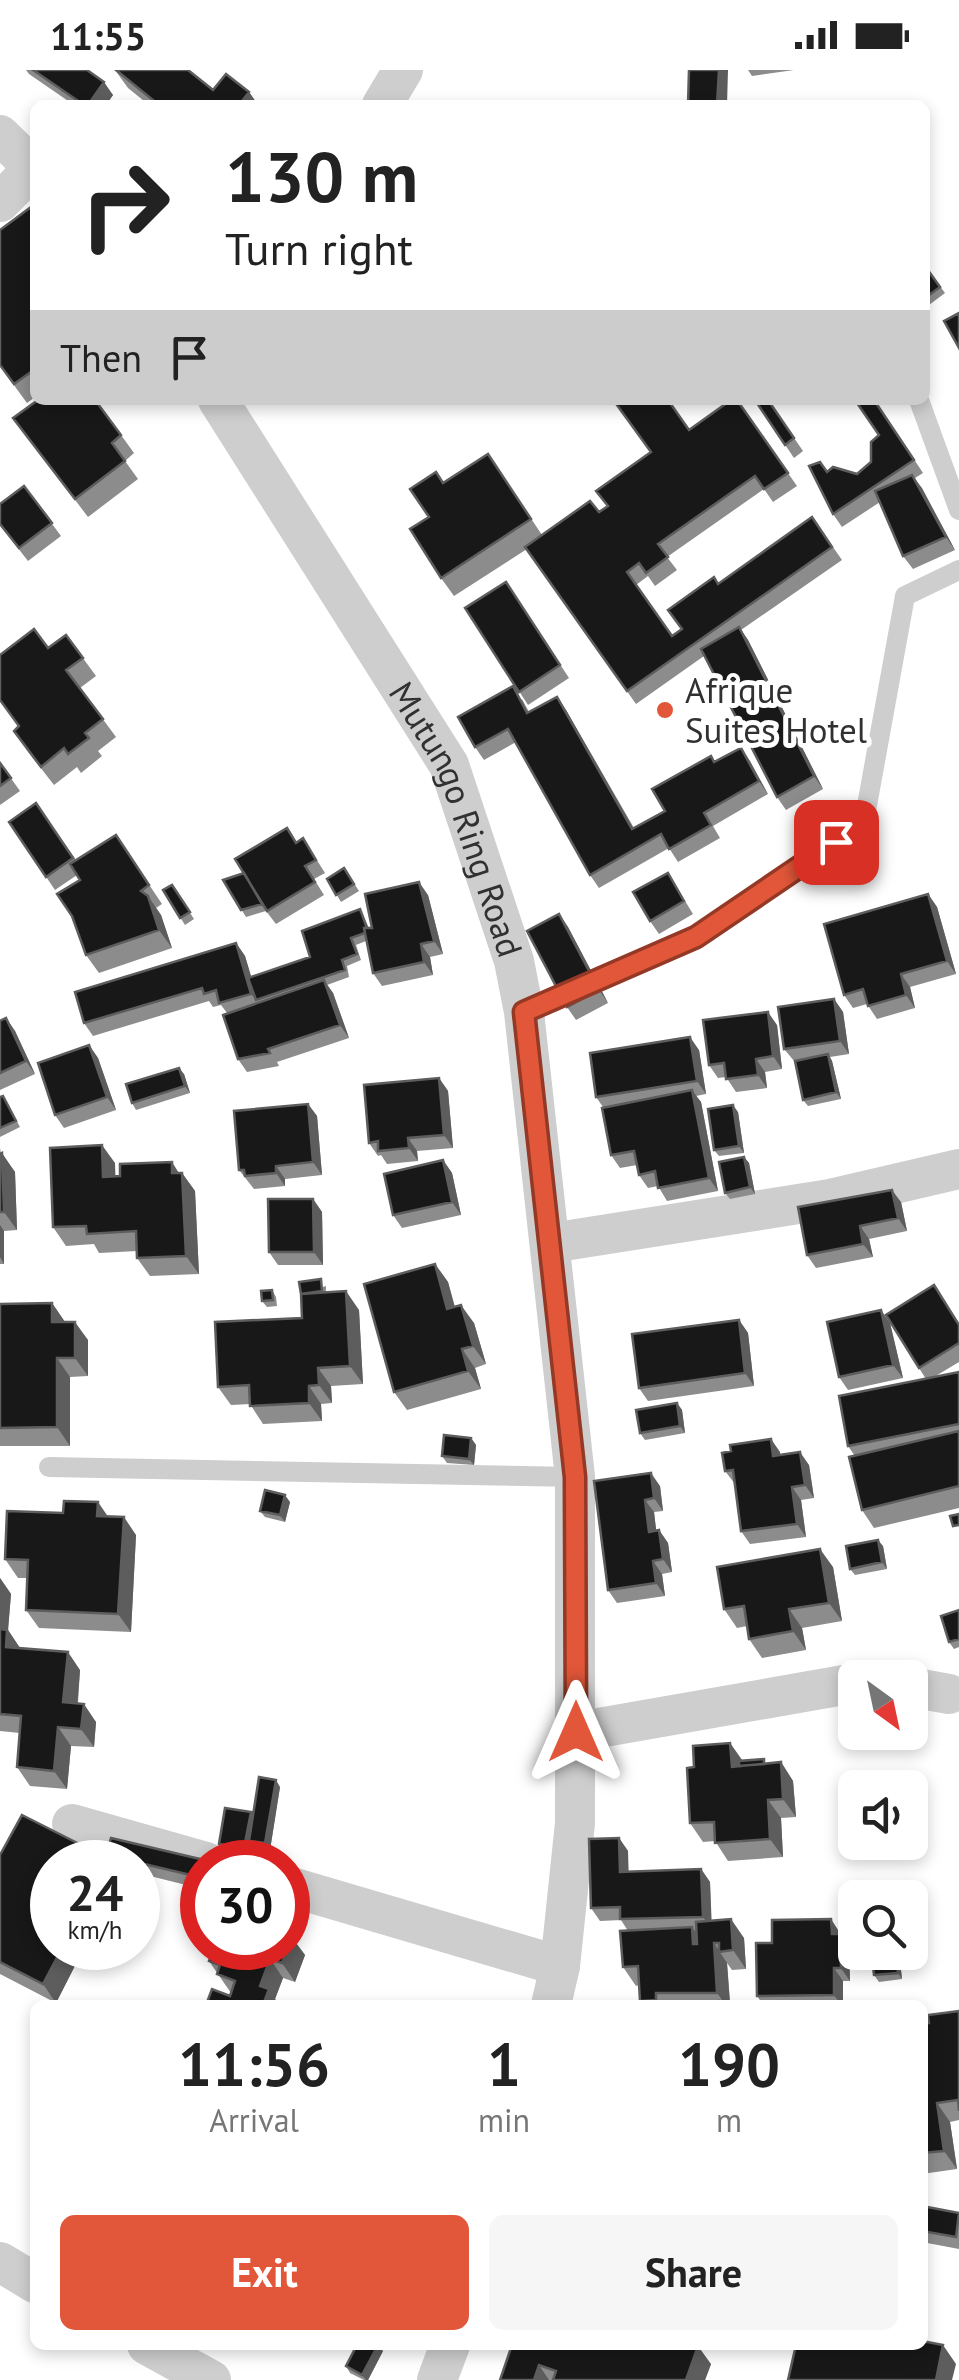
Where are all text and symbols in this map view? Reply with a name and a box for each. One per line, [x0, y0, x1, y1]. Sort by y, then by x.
text: 11:55 [50, 11, 146, 60]
text: 130 m [225, 131, 418, 221]
icon: right [60, 140, 190, 270]
text: Turn right [225, 219, 413, 277]
icon: arrive [162, 330, 217, 385]
text: Then [60, 333, 142, 382]
place label: Afrique Suites Hotel [685, 667, 867, 753]
street label: Mutungo Ring Road [379, 673, 534, 963]
marker: Afrique Suites Hotel [654, 699, 676, 721]
pin [794, 800, 879, 885]
icon: arrive [809, 815, 864, 870]
north arrow [838, 1660, 928, 1750]
map controls [838, 1660, 928, 1970]
position arrow [524, 1680, 628, 1784]
button: sound [838, 1770, 928, 1860]
speed limit sign: 30 [180, 1840, 310, 1970]
text: 24 [67, 1860, 123, 1925]
button: search [838, 1880, 928, 1970]
text: km/h [68, 1914, 122, 1946]
text: 11:56 [178, 2025, 330, 2103]
text: 1 [487, 2025, 521, 2103]
text: 190 [678, 2025, 780, 2103]
text: Arrival [209, 2099, 299, 2141]
text: min [478, 2099, 530, 2141]
text: m [716, 2099, 742, 2141]
button: Exit [60, 2215, 469, 2330]
button: Share [489, 2215, 898, 2330]

